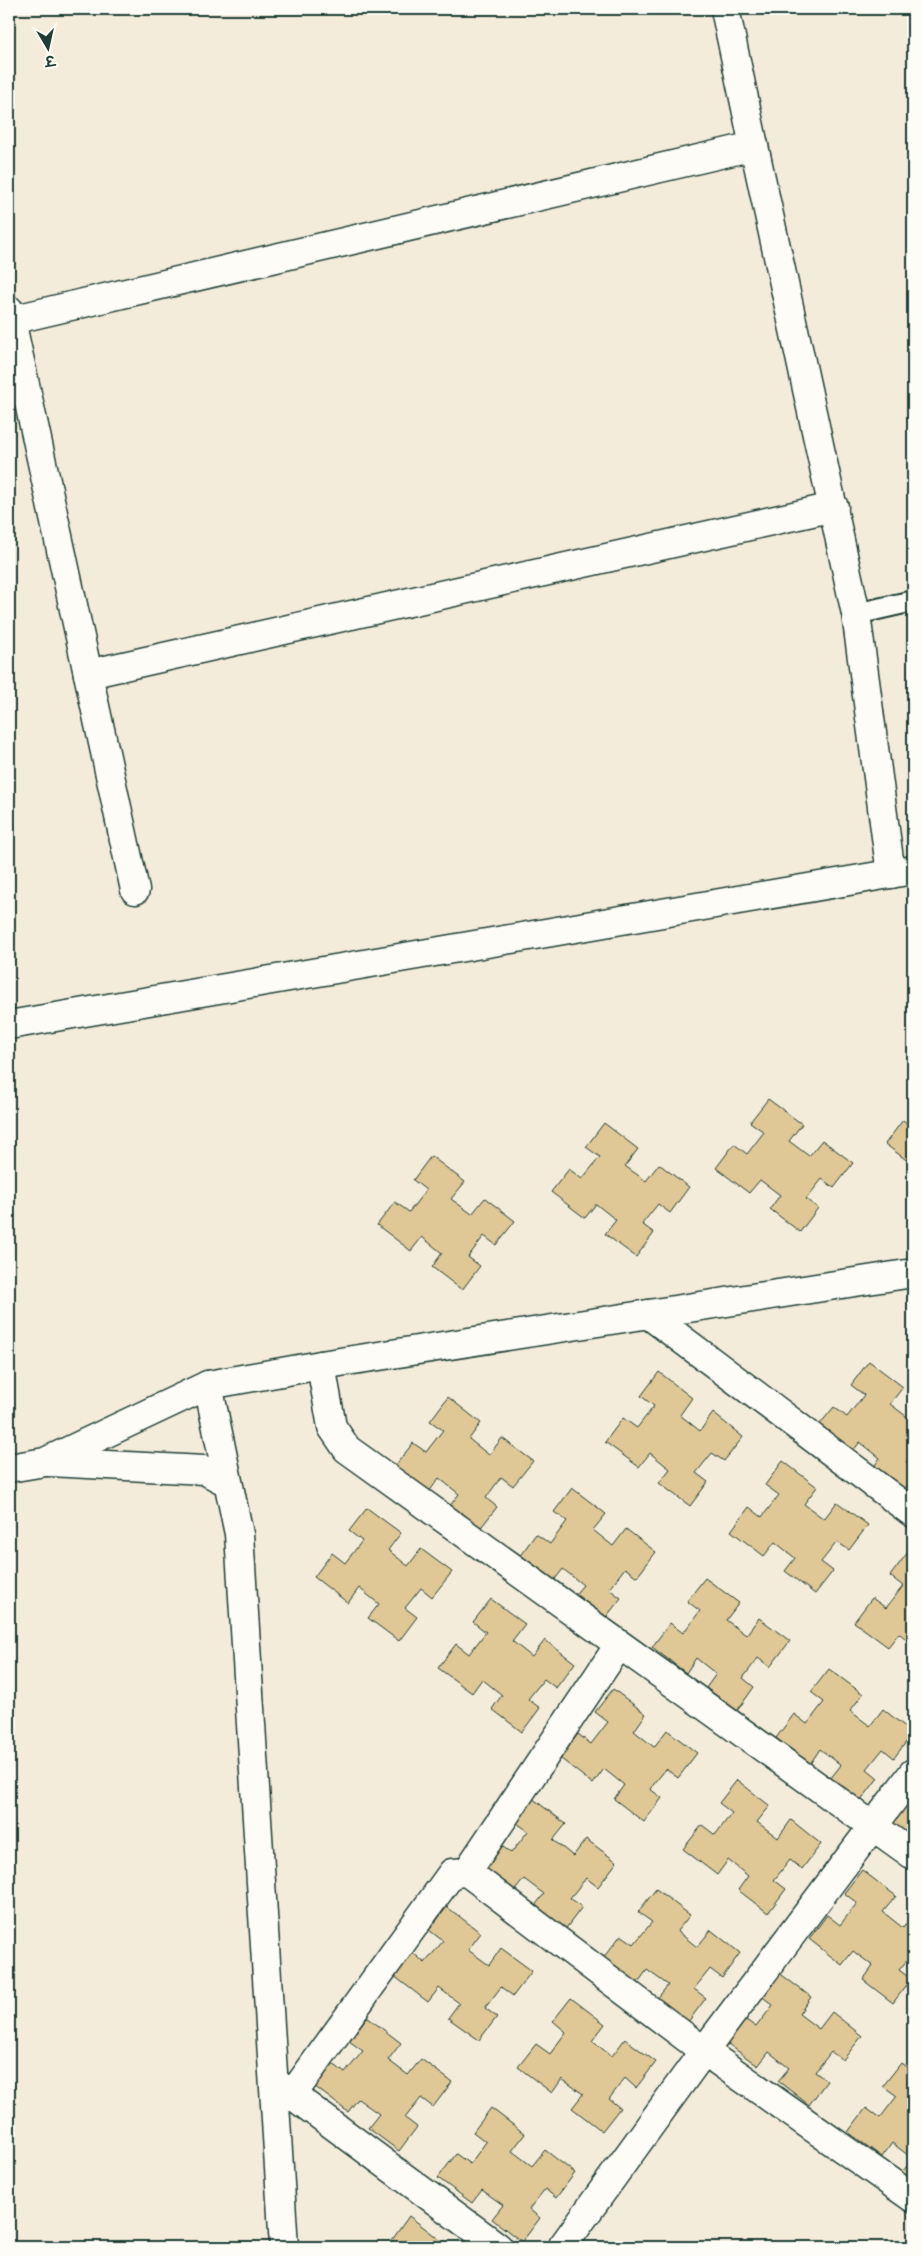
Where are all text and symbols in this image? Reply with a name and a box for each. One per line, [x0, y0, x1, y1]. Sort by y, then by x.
north arrow [22, 22, 72, 72]
text: उ [42, 51, 58, 72]

